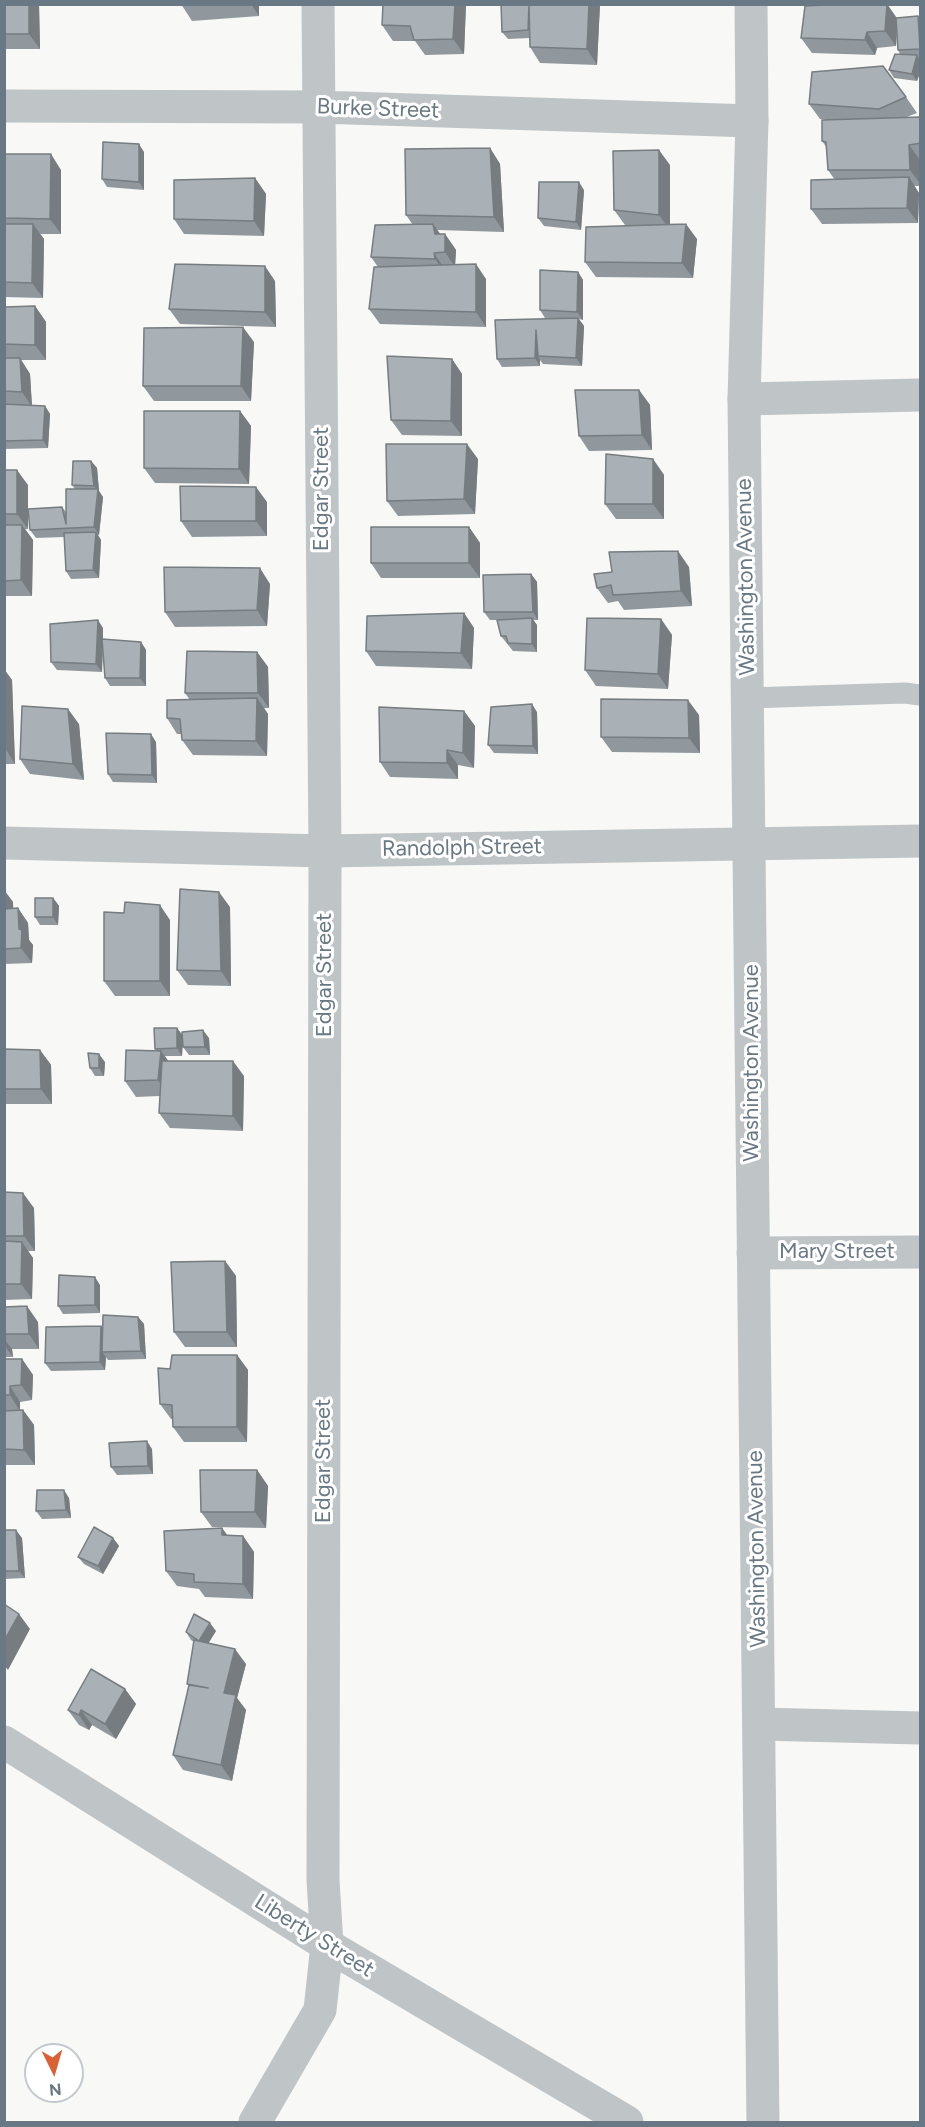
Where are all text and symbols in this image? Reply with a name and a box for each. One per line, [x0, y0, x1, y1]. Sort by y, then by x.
street label: Burke Street [316, 94, 440, 124]
street label: Edgar Street [309, 427, 335, 551]
street label: Washington Avenue [731, 478, 761, 676]
street label: Randolph Street [382, 833, 542, 863]
street label: Edgar Street [312, 913, 338, 1037]
street label: Washington Avenue [739, 964, 765, 1162]
street label: Mary Street [779, 1239, 895, 1265]
street label: Edgar Street [311, 1399, 337, 1523]
street label: Washington Avenue [742, 1450, 772, 1648]
street label: Liberty Street [249, 1889, 379, 1983]
north arrow [24, 2043, 84, 2103]
text: N [48, 2079, 62, 2099]

